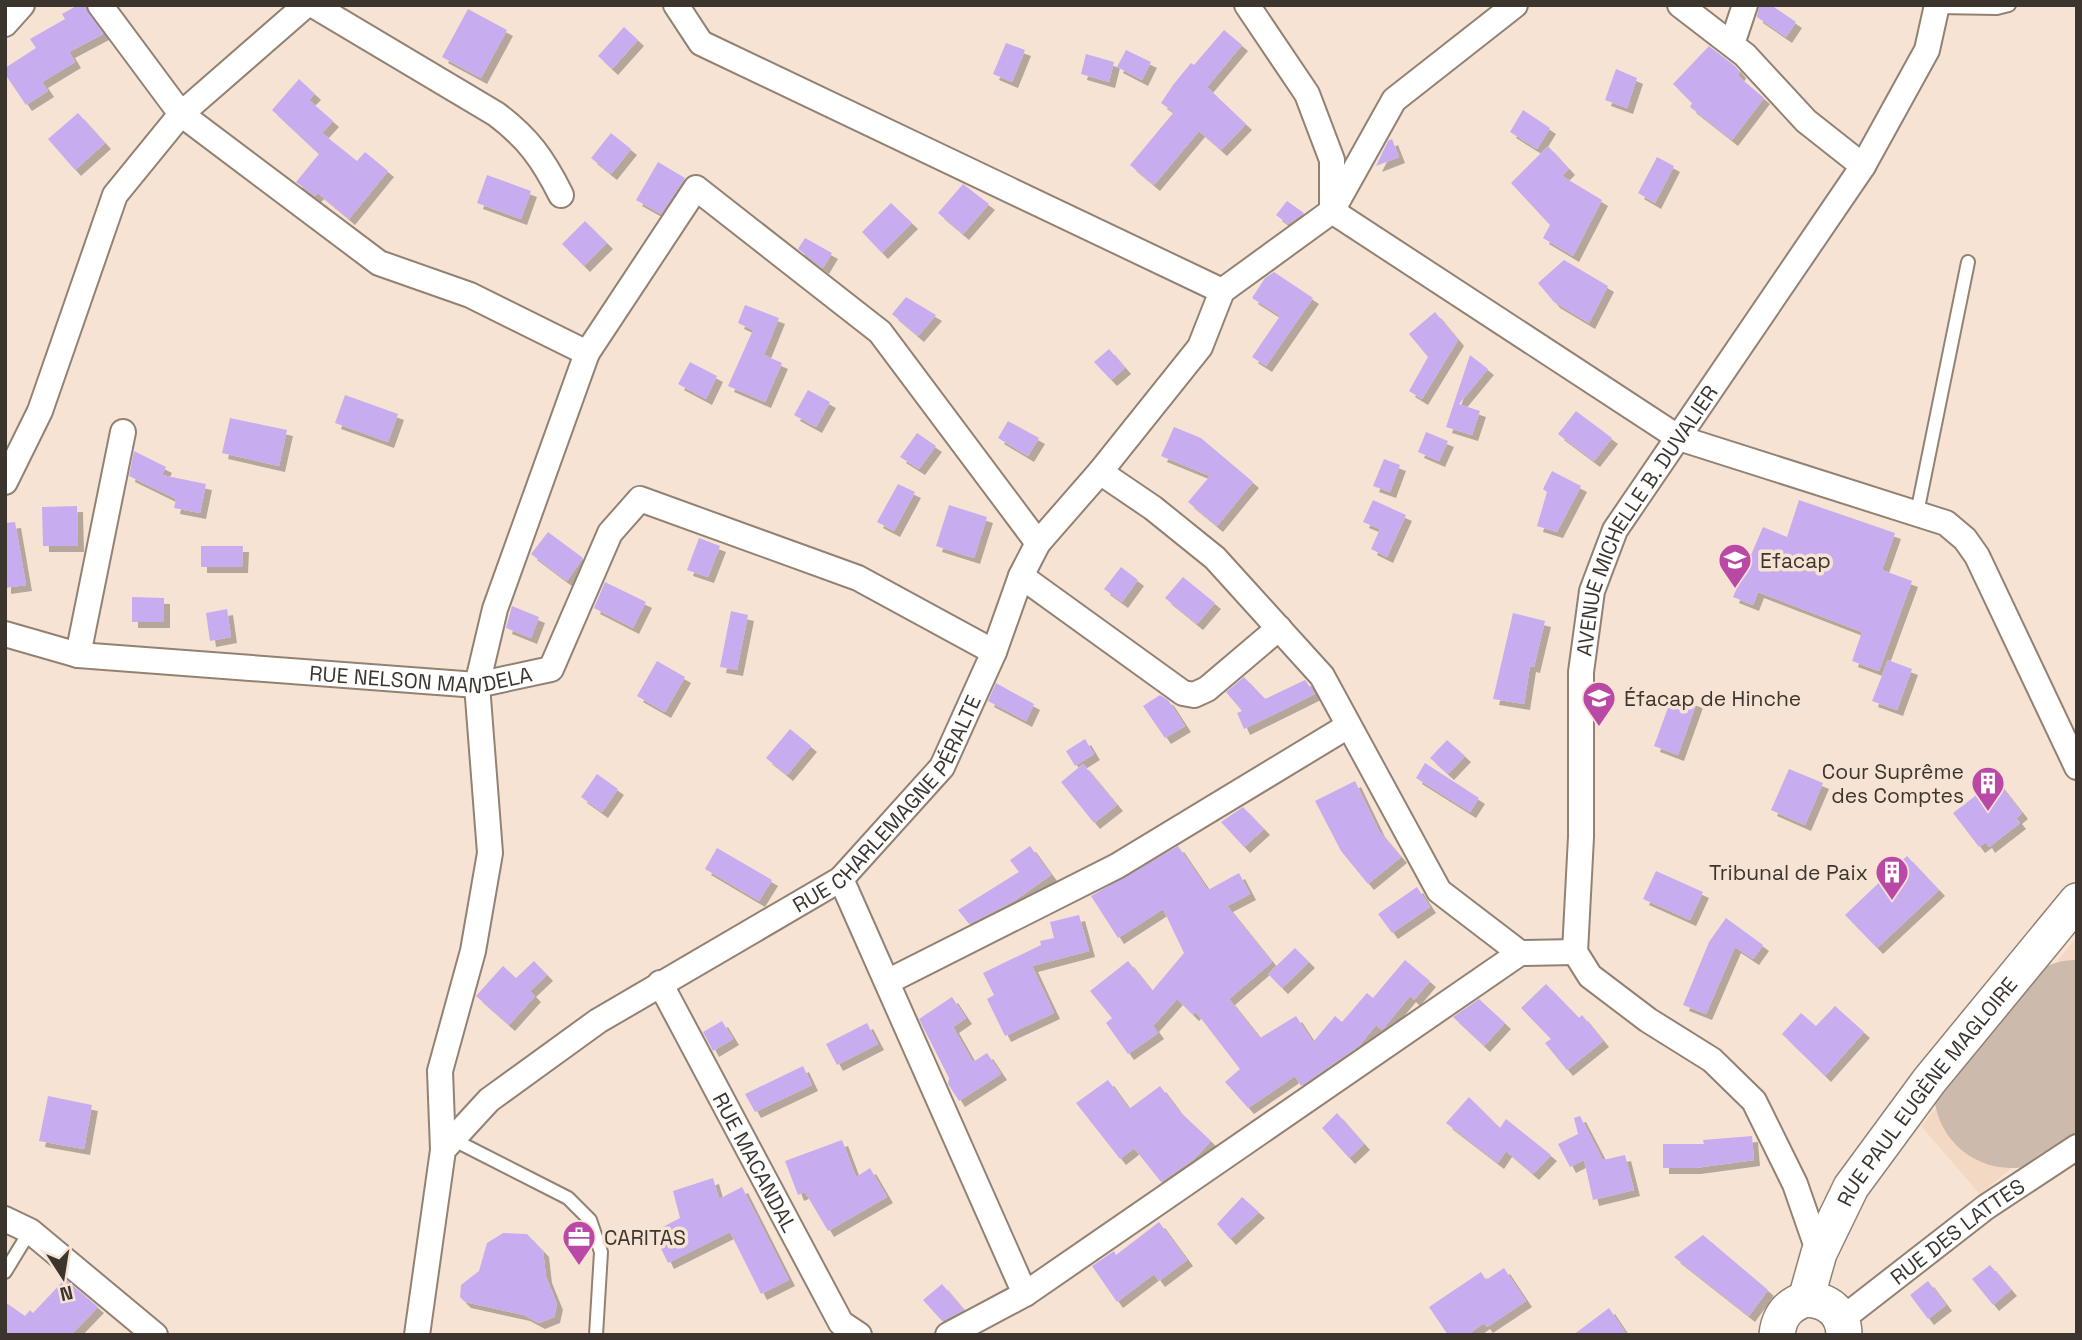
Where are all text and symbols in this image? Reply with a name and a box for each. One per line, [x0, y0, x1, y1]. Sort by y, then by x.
street label: AVENUE MICHELLE B. DUVALIER [1570, 380, 1723, 658]
school or university icon: Efacap [1716, 541, 1754, 590]
place label: Efacap [1760, 547, 1831, 574]
street label: RUE NELSON MANDELA [308, 659, 534, 699]
school or university icon: Éfacap de Hinche [1580, 679, 1618, 728]
place label: Éfacap de Hinche [1624, 685, 1801, 712]
street label: RUE CHARLEMAGNE PÉRALTE [787, 691, 986, 918]
place label: Cour Suprême des Comptes [1822, 758, 1964, 809]
building icon: Cour Suprême des Comptes [1969, 764, 2007, 813]
building icon: Tribunal de Paix [1873, 853, 1911, 902]
place label: Tribunal de Paix [1709, 859, 1868, 886]
street label: RUE PAUL EUGÈNE MAGLOIRE [1830, 971, 2023, 1210]
street label: RUE MACANDAL [707, 1088, 804, 1237]
street label: RUE DES LATTES [1885, 1172, 2029, 1290]
office icon: CARITAS [560, 1218, 598, 1267]
place label: CARITAS [604, 1224, 686, 1251]
north arrow [28, 1242, 98, 1312]
text: N [58, 1280, 75, 1307]

